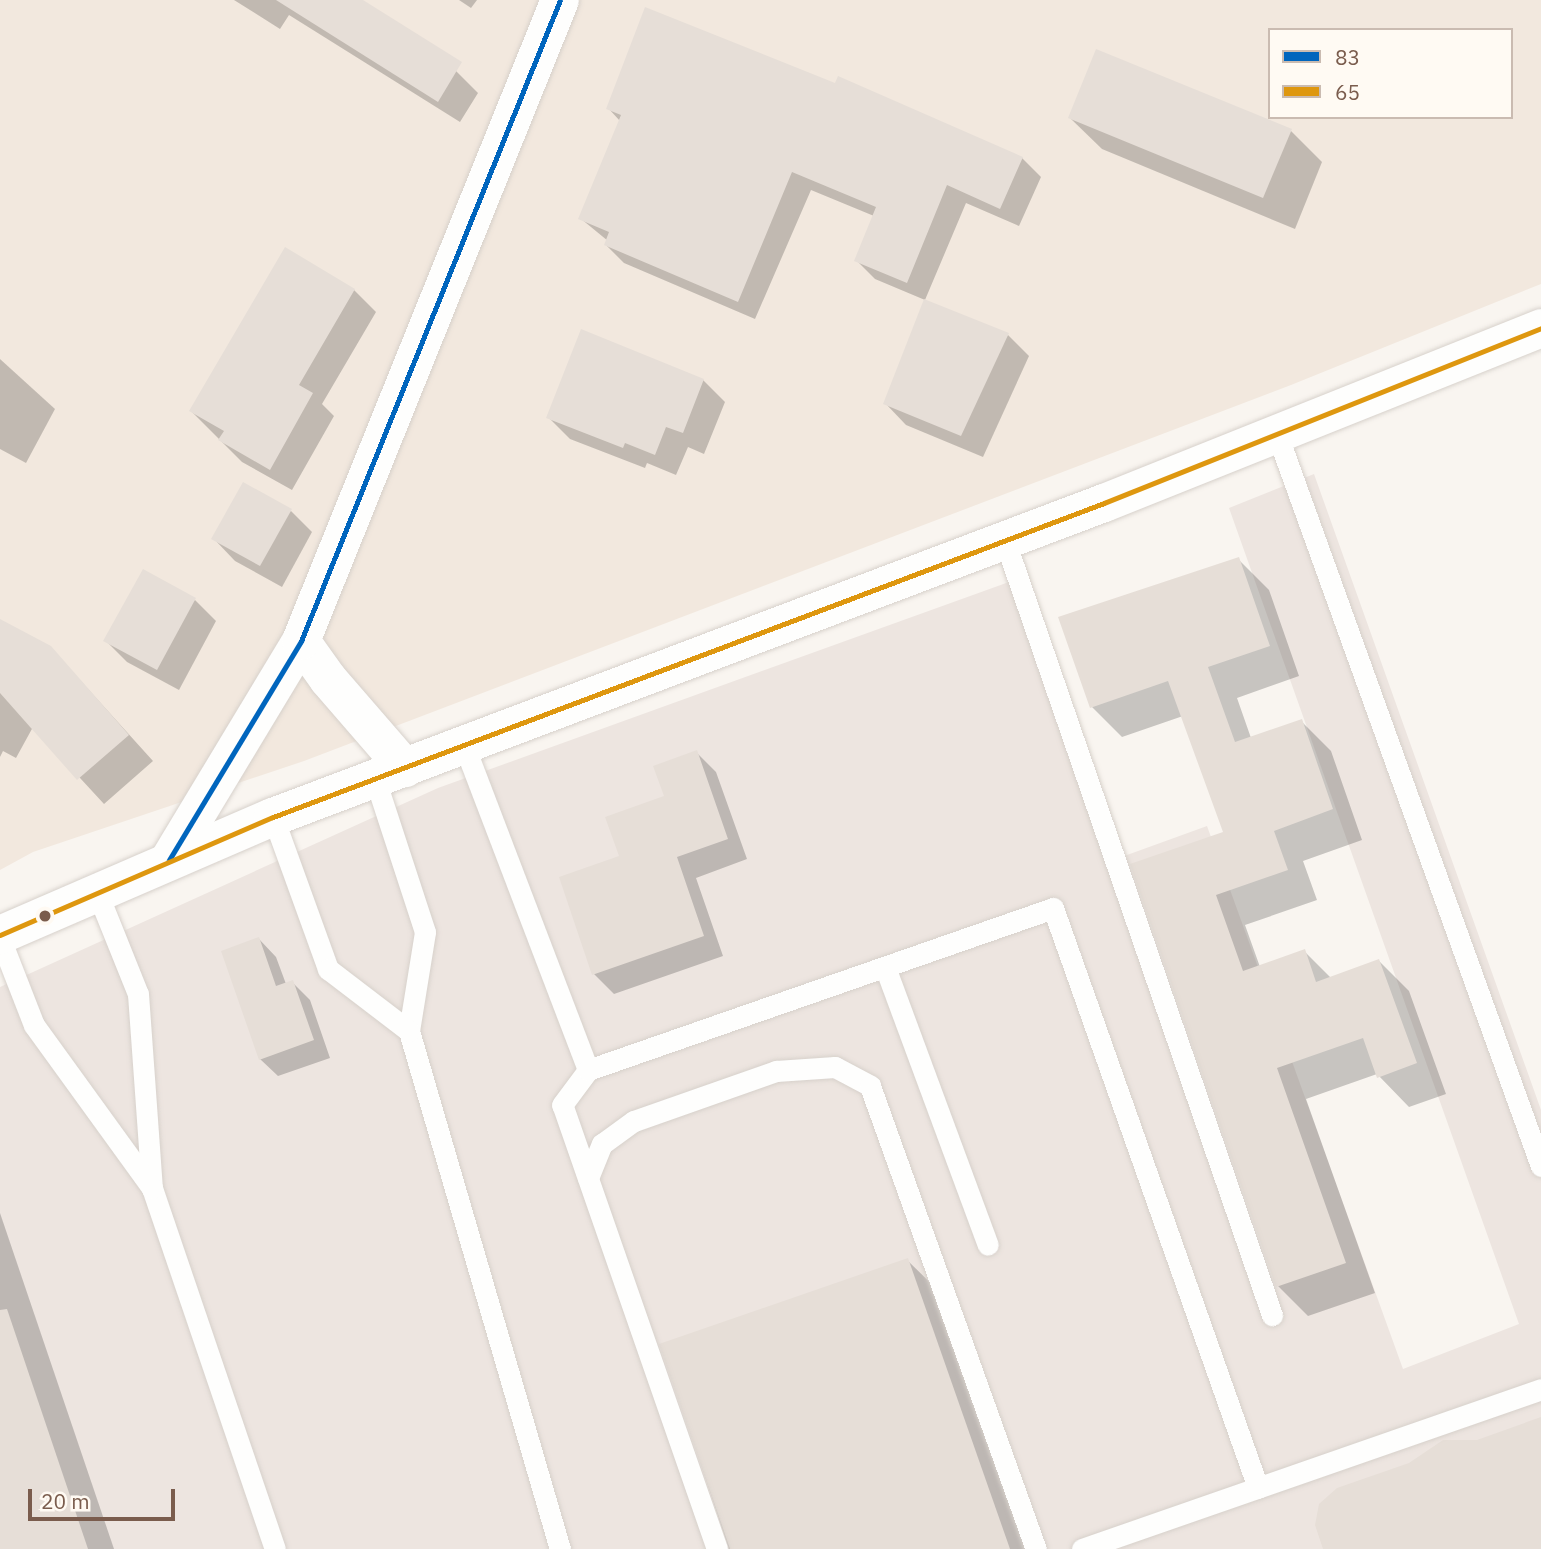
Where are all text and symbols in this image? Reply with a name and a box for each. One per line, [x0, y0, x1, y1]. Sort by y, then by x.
legend [1268, 28, 1513, 119]
text: 83 [1335, 43, 1360, 71]
text: 65 [1335, 78, 1360, 106]
unlabelled marker [38, 909, 52, 923]
scale bar [32, 1476, 178, 1520]
text: 20 m [41, 1487, 90, 1515]

